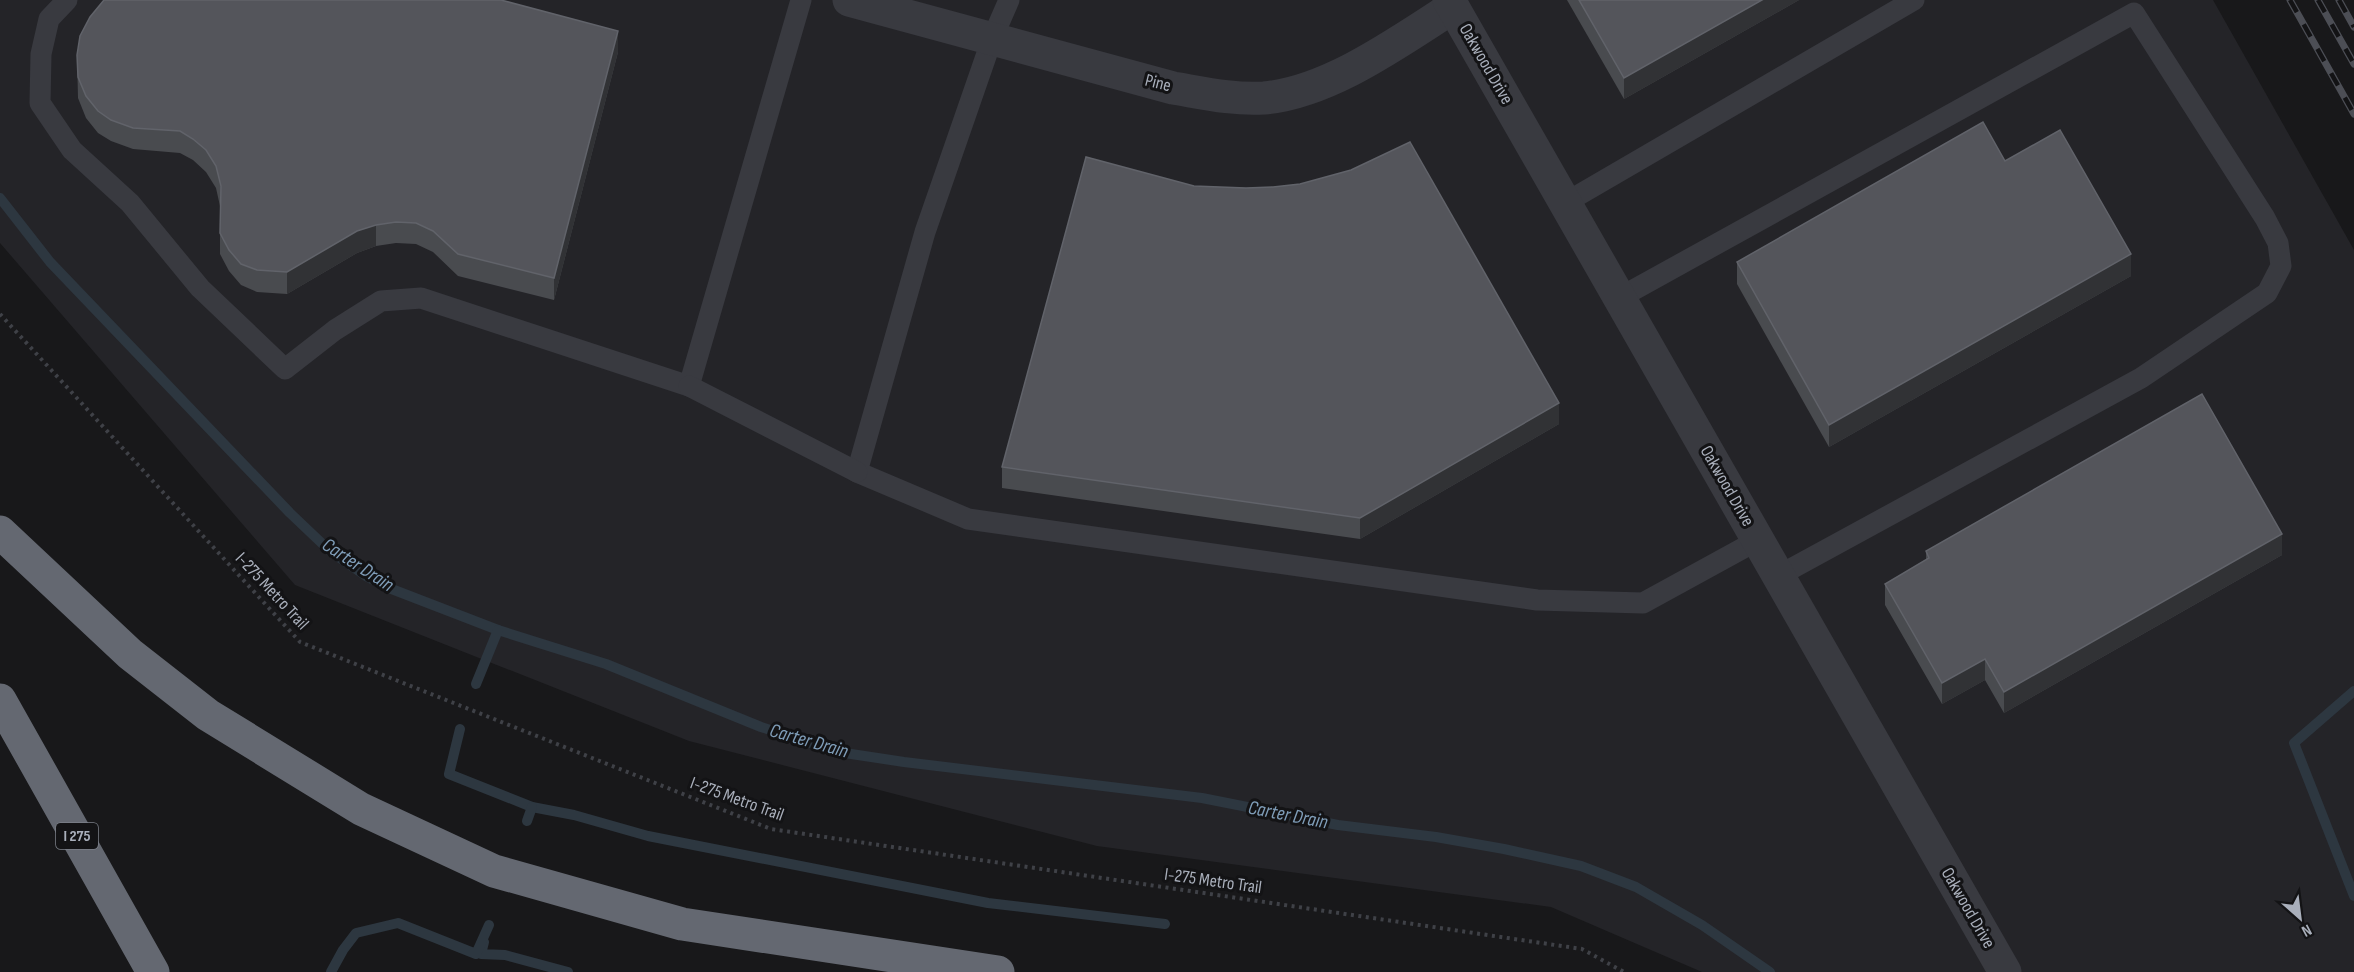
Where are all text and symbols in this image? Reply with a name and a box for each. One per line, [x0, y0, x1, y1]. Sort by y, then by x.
street label: Oakwood Drive [1455, 20, 1517, 108]
street label: Pine [1143, 70, 1173, 96]
street label: Oakwood Drive [1696, 442, 1758, 530]
water label: Carter Drain [318, 533, 398, 597]
street label: I-275 Metro Trail [231, 548, 313, 634]
water label: Carter Drain [767, 718, 851, 764]
street label: I-275 Metro Trail [687, 772, 787, 826]
water label: Carter Drain [1246, 796, 1330, 834]
road number: I 275 [56, 823, 98, 849]
street label: I-275 Metro Trail [1163, 864, 1263, 898]
street label: Oakwood Drive [1937, 864, 1999, 952]
north arrow [2270, 888, 2330, 948]
text: N [2298, 920, 2315, 940]

